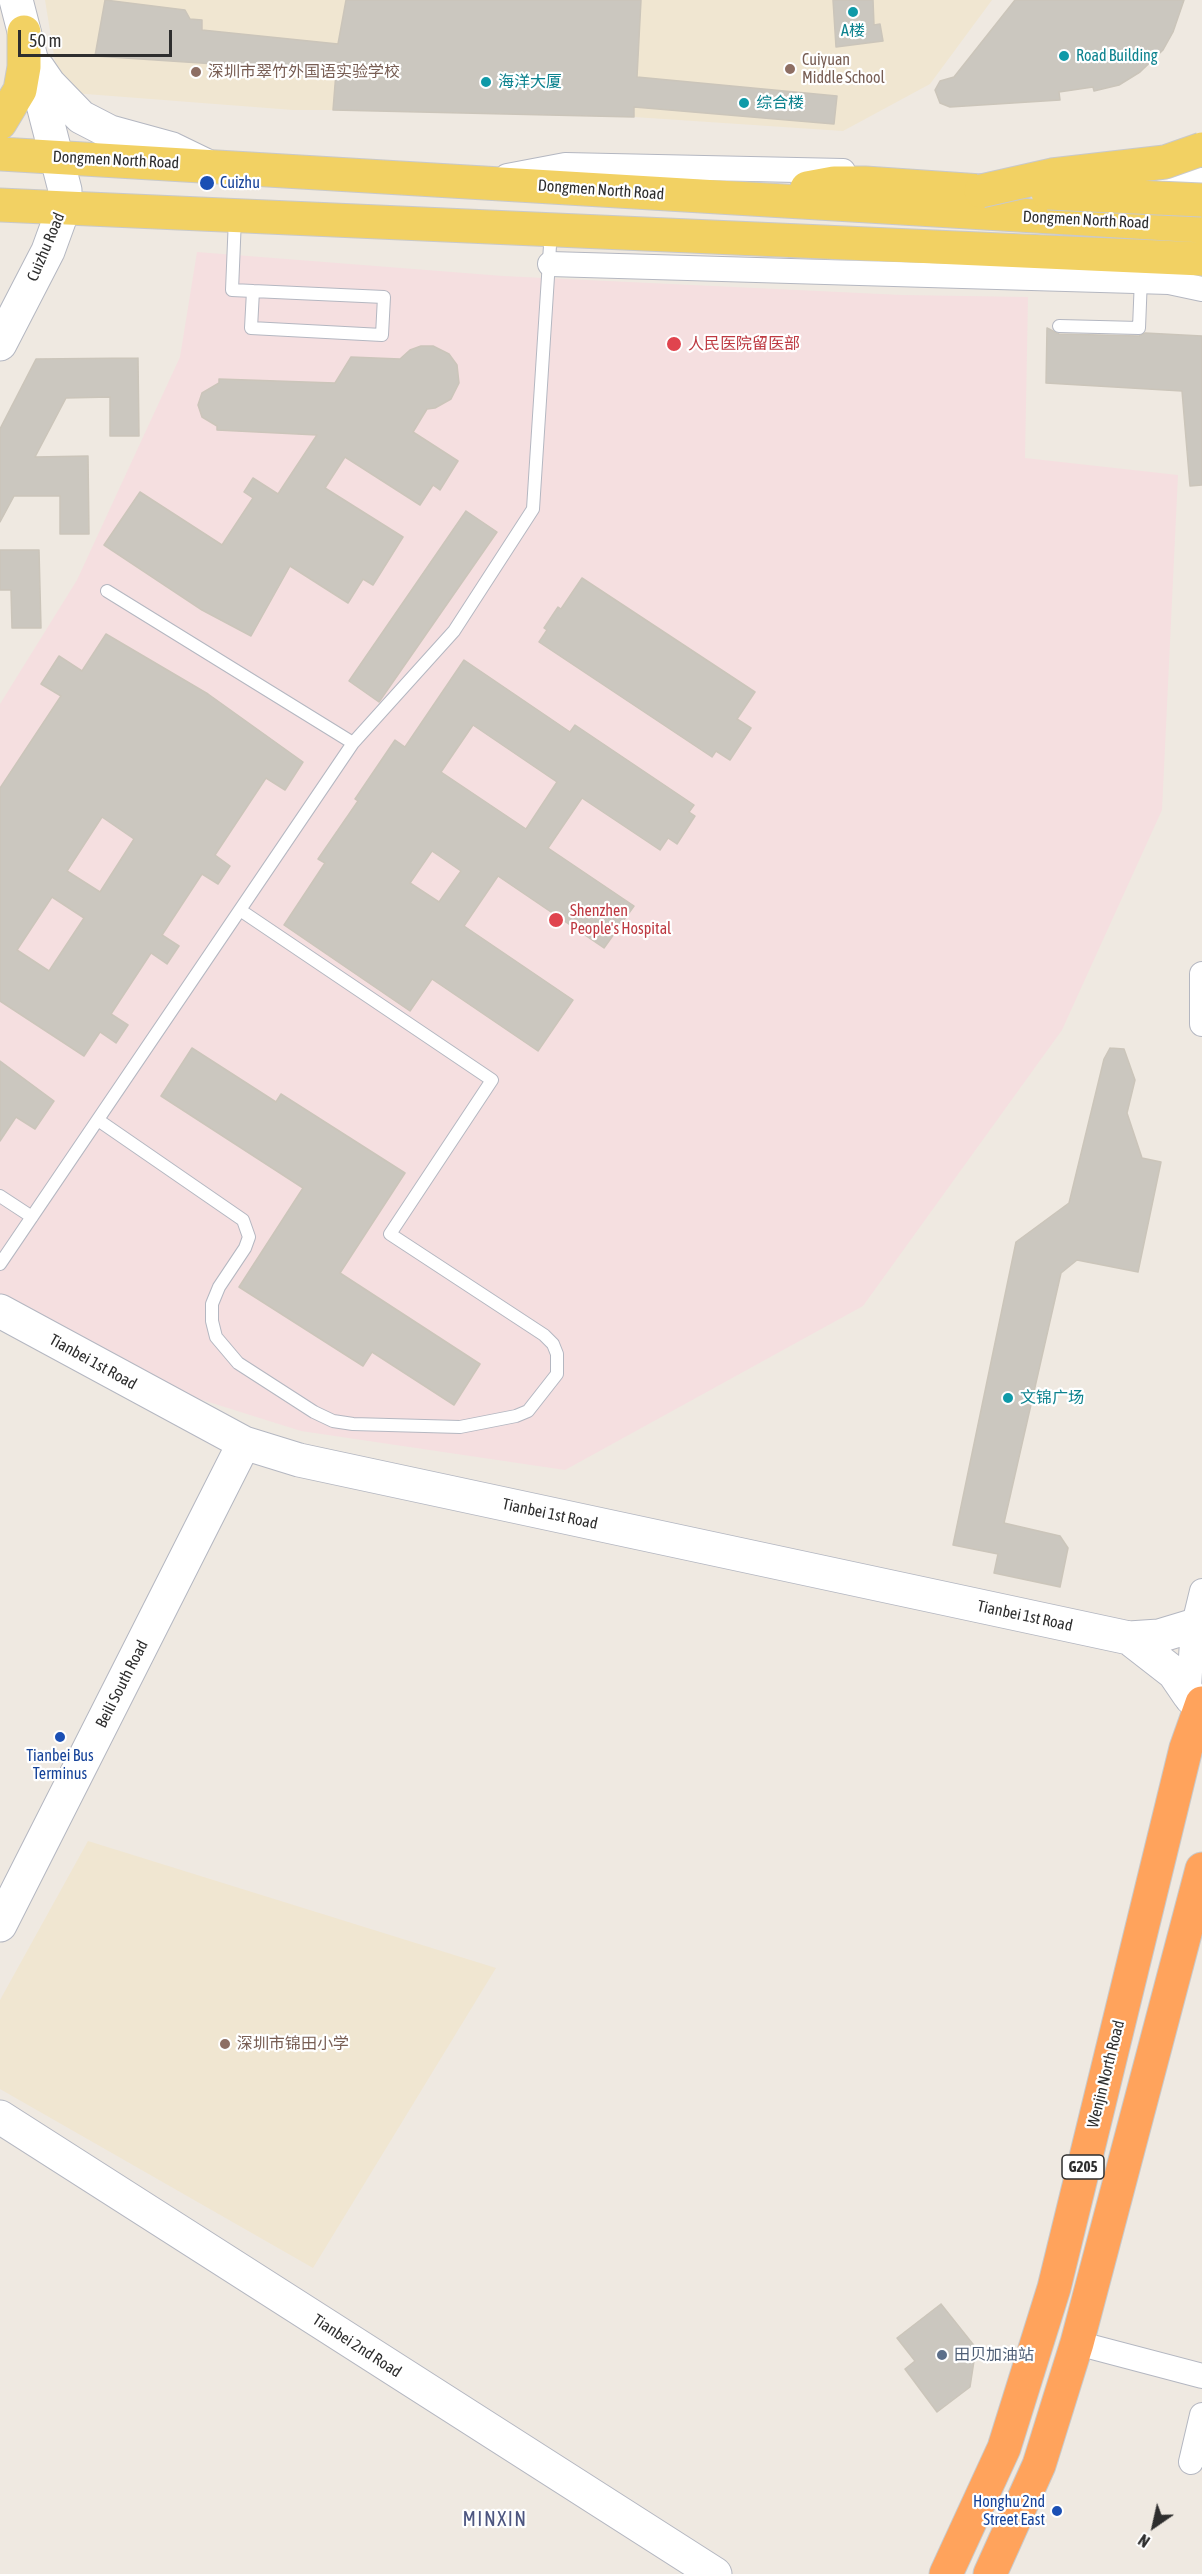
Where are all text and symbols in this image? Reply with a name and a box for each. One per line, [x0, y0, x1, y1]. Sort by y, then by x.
marker: A楼 [846, 5, 860, 19]
scale bar [21, 18, 176, 56]
place label: A楼 [841, 21, 865, 41]
text: 50 m [29, 30, 61, 51]
place label: Road Building [1076, 46, 1158, 66]
marker: Road Building [1057, 49, 1071, 63]
place label: Cuiyuan Middle School [802, 50, 885, 88]
place label: 深圳市翠竹外国语实验学校 [208, 62, 400, 82]
marker: Cuiyuan Middle School [783, 62, 797, 76]
marker: 深圳市翠竹外国语实验学校 [189, 65, 203, 79]
place label: 海洋大厦 [498, 72, 562, 92]
marker: 海洋大厦 [479, 75, 493, 89]
place label: 综合楼 [756, 93, 804, 113]
marker: 综合楼 [737, 96, 751, 110]
street label: Dongmen North Road [52, 147, 180, 173]
place label: Cuizhu [220, 173, 260, 193]
marker: Cuizhu [198, 174, 216, 192]
street label: Dongmen North Road [537, 176, 665, 204]
street label: Dongmen North Road [1022, 207, 1150, 233]
street label: Cuizhu Road [23, 210, 69, 284]
place label: 人民医院留医部 [688, 334, 800, 354]
marker: 人民医院留医部 [665, 335, 683, 353]
place label: Shenzhen People's Hospital [570, 901, 671, 939]
marker: Shenzhen People's Hospital [547, 911, 565, 929]
street label: Tianbei 1st Road [46, 1330, 140, 1394]
place label: 文锦广场 [1020, 1388, 1084, 1408]
marker: 文锦广场 [1001, 1391, 1015, 1405]
street label: Tianbei 1st Road [501, 1495, 599, 1533]
street label: Tianbei 1st Road [976, 1597, 1074, 1635]
street label: Beili South Road [92, 1637, 152, 1731]
marker: Tianbei Bus Terminus [53, 1730, 67, 1744]
place label: Tianbei Bus Terminus [26, 1746, 94, 1784]
street label: Wenjin North Road [1083, 2018, 1129, 2130]
place label: 深圳市锦田小学 [237, 2034, 349, 2054]
marker: 深圳市锦田小学 [218, 2037, 232, 2051]
road number: G205 [1062, 2155, 1104, 2179]
street label: Tianbei 2nd Road [309, 2310, 405, 2382]
place label: 田贝加油站 [954, 2345, 1034, 2365]
marker: 田贝加油站 [935, 2348, 949, 2362]
place label: Honghu 2nd Street East [973, 2492, 1045, 2530]
north arrow [1124, 2496, 1184, 2556]
marker: Honghu 2nd Street East [1050, 2504, 1064, 2518]
district label: MINXIN [462, 2508, 528, 2532]
text: N [1135, 2531, 1153, 2551]

